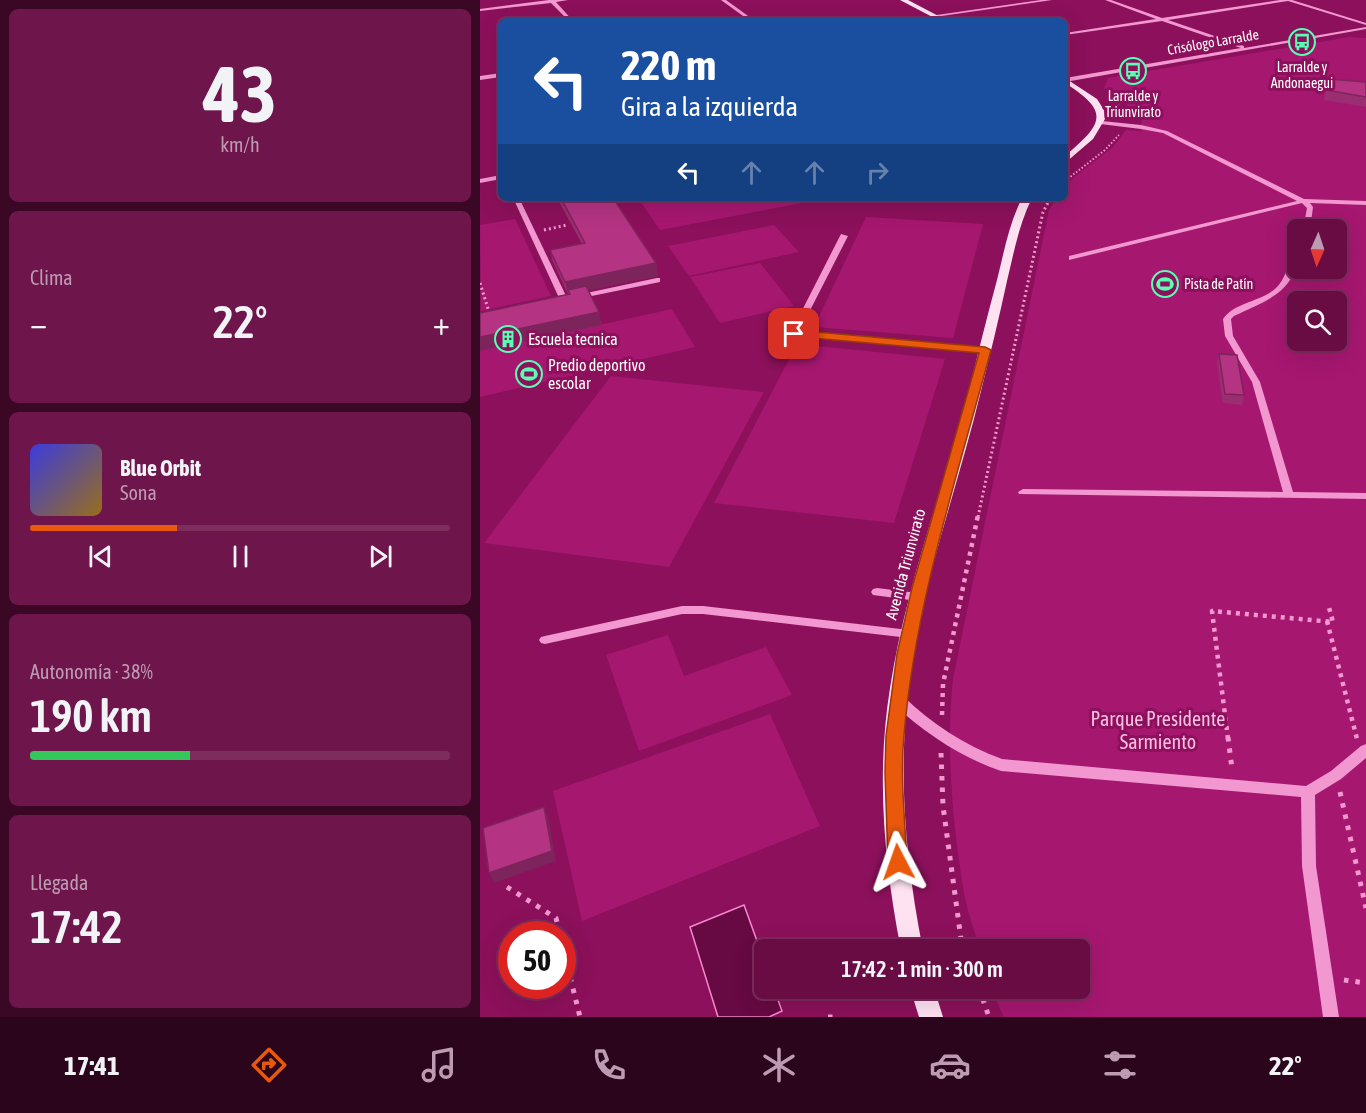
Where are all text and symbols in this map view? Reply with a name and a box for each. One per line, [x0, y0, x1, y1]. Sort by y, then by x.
street label: Crisólogo Larralde [1166, 26, 1260, 58]
bus stop icon: Larralde y Andonaegui [1287, 27, 1317, 57]
text: 220 m [621, 41, 716, 89]
icon: left [522, 42, 600, 120]
text: 43 [203, 49, 277, 139]
bus stop icon: Larralde y Triunvirato [1118, 56, 1148, 86]
place label: Larralde y Andonaegui [1271, 59, 1333, 91]
place label: Larralde y Triunvirato [1105, 88, 1161, 120]
text: Gira a la izquierda [621, 91, 798, 122]
text: km/h [220, 133, 260, 156]
icon: left [672, 156, 705, 189]
icon: ahead [735, 156, 768, 189]
icon: ahead [798, 156, 831, 189]
icon: right [861, 156, 894, 189]
north arrow [1287, 219, 1347, 279]
map controls [1287, 219, 1347, 351]
text: Clima [30, 266, 73, 289]
sports icon: Pista de Patín [1150, 269, 1180, 299]
place label: Pista de Patín [1184, 276, 1253, 292]
button: search [1287, 291, 1347, 351]
text: 22° [213, 296, 267, 348]
text: − [30, 304, 47, 342]
text: + [433, 304, 450, 342]
pin [768, 308, 819, 359]
icon: arrive [777, 317, 810, 350]
building icon: Escuela tecnica [493, 324, 523, 354]
place label: Escuela tecnica [528, 330, 618, 348]
place label: Predio deportivo escolar [548, 356, 645, 392]
sports icon: Predio deportivo escolar [514, 359, 544, 389]
text: Blue Orbit [120, 455, 201, 481]
text: Sona [120, 481, 157, 504]
street label: Avenida Triunvirato [882, 506, 928, 622]
icon: previous [84, 540, 117, 573]
icon: pause [224, 540, 257, 573]
icon: next [364, 540, 397, 573]
text: Autonomía · 38% [30, 660, 153, 683]
text: 190 km [30, 690, 152, 742]
park label: Parque Presidente Sarmiento [1091, 707, 1225, 753]
position arrow [866, 830, 930, 894]
text: Llegada [30, 871, 88, 894]
text: 17:42 [30, 901, 123, 953]
speed limit sign: 50 [498, 921, 576, 999]
text: 17:42 · 1 min · 300 m [841, 956, 1003, 982]
icon: directions [248, 1044, 290, 1086]
icon: music [418, 1044, 460, 1086]
icon: phone [588, 1044, 630, 1086]
icon: climate [758, 1044, 800, 1086]
icon: car [929, 1044, 971, 1086]
icon: filters [1099, 1044, 1141, 1086]
text: 17:41 [64, 1050, 120, 1081]
text: 22° [1269, 1050, 1302, 1081]

